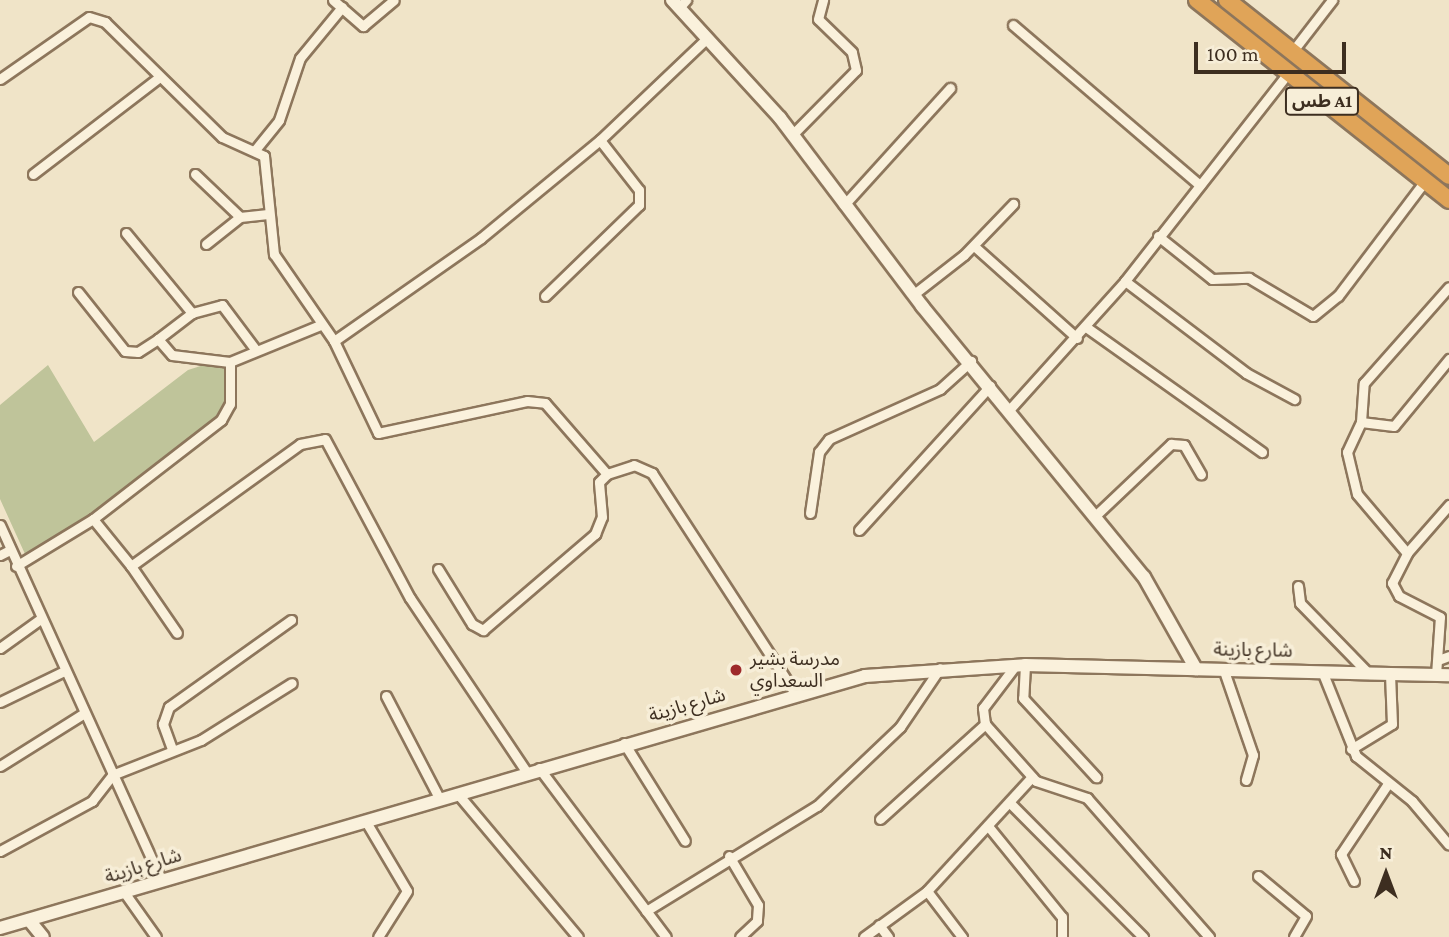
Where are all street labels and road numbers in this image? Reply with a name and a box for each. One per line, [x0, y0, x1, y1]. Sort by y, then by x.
road number: طس A1 [1284, 86, 1360, 116]
street label: شارع بازينة [1213, 638, 1293, 662]
street label: شارع بازينة [646, 683, 728, 727]
street label: شارع بازينة [102, 844, 184, 888]

